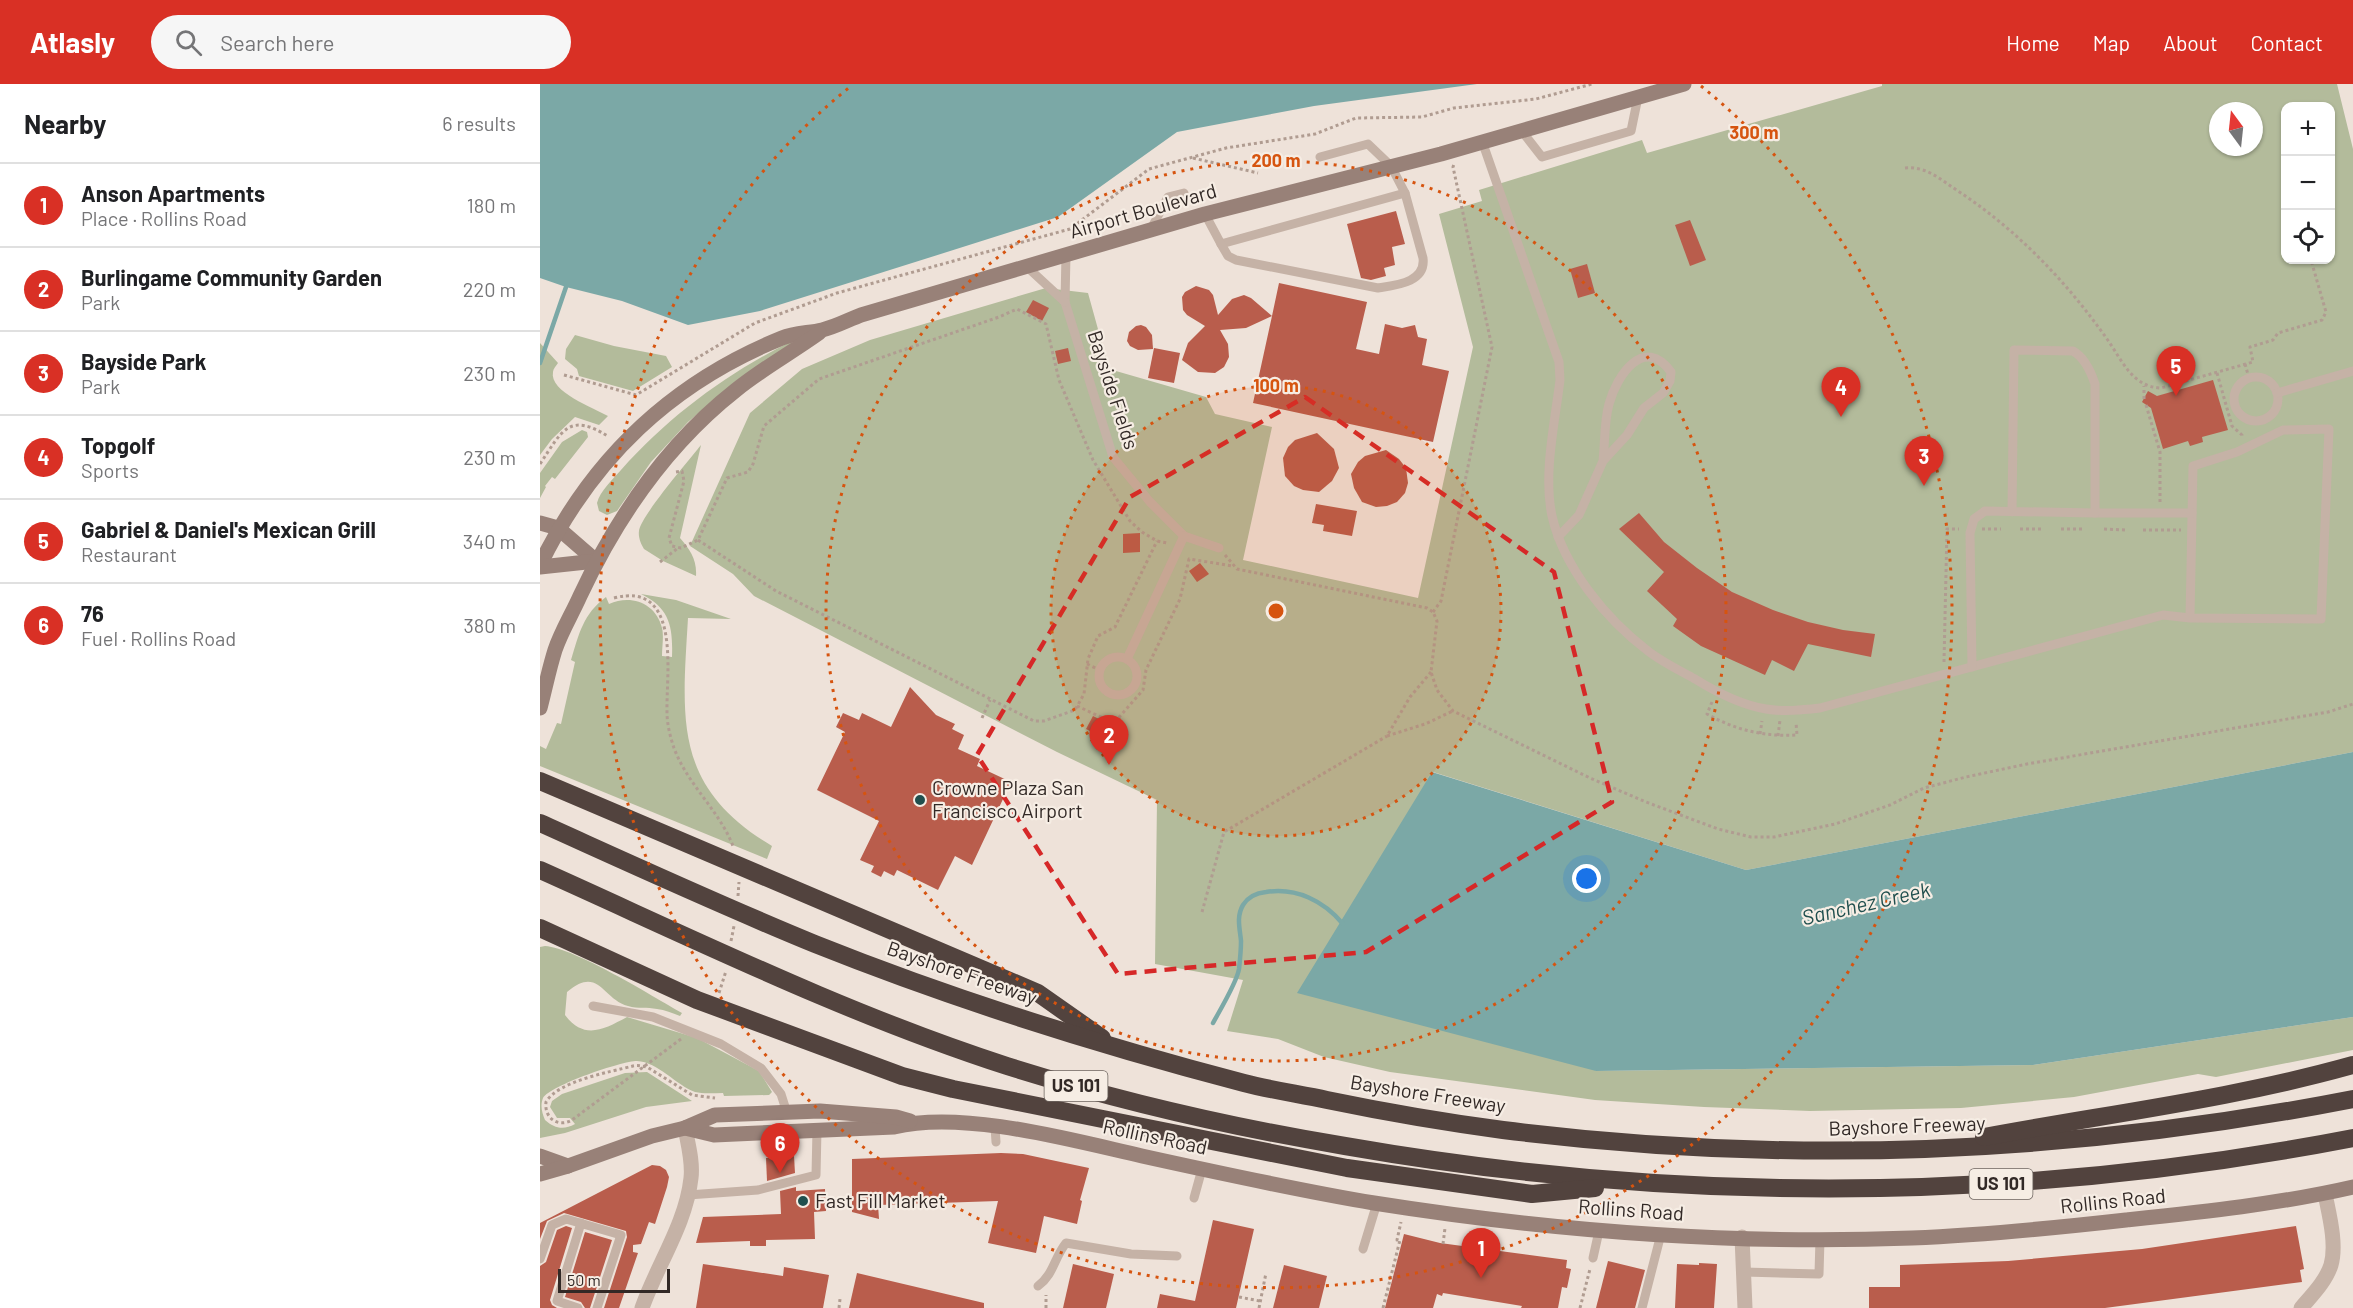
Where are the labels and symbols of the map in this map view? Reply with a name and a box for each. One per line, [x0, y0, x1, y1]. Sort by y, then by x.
north arrow [2209, 102, 2263, 156]
text: 300 m [1730, 121, 1778, 143]
text: 200 m [1251, 149, 1301, 171]
street label: Airport Boulevard [1066, 178, 1219, 243]
street label: Bayside Fields [1083, 327, 1144, 452]
pin: 5 [2156, 346, 2196, 396]
pin: 4 [1822, 368, 1860, 417]
text: 100 m [1253, 374, 1299, 396]
pin: 3 [1904, 436, 1944, 486]
centre of rings [1266, 601, 1286, 621]
pin: 2 [1090, 716, 1128, 765]
place label: Crowne Plaza San Francisco Airport [932, 775, 1084, 822]
marker: Crowne Plaza San Francisco Airport [913, 793, 927, 807]
your location [1572, 864, 1601, 893]
water label: Sanchez Creek [1799, 875, 1933, 929]
street label: Bayshore Freeway [884, 935, 1040, 1009]
street label: Bayshore Freeway [1349, 1069, 1508, 1117]
road number: US 101 [1044, 1071, 1108, 1101]
street label: Bayshore Freeway [1828, 1110, 1986, 1140]
street label: Rollins Road [1101, 1113, 1210, 1159]
pin: 6 [760, 1124, 800, 1173]
road number: US 101 [1970, 1169, 2032, 1199]
street label: Rollins Road [2059, 1183, 2167, 1217]
place label: Fast Fill Market [815, 1188, 946, 1212]
street label: Rollins Road [1577, 1193, 1685, 1225]
marker: Fast Fill Market [796, 1194, 810, 1208]
pin: 1 [1462, 1228, 1500, 1278]
scale bar [558, 1266, 670, 1294]

